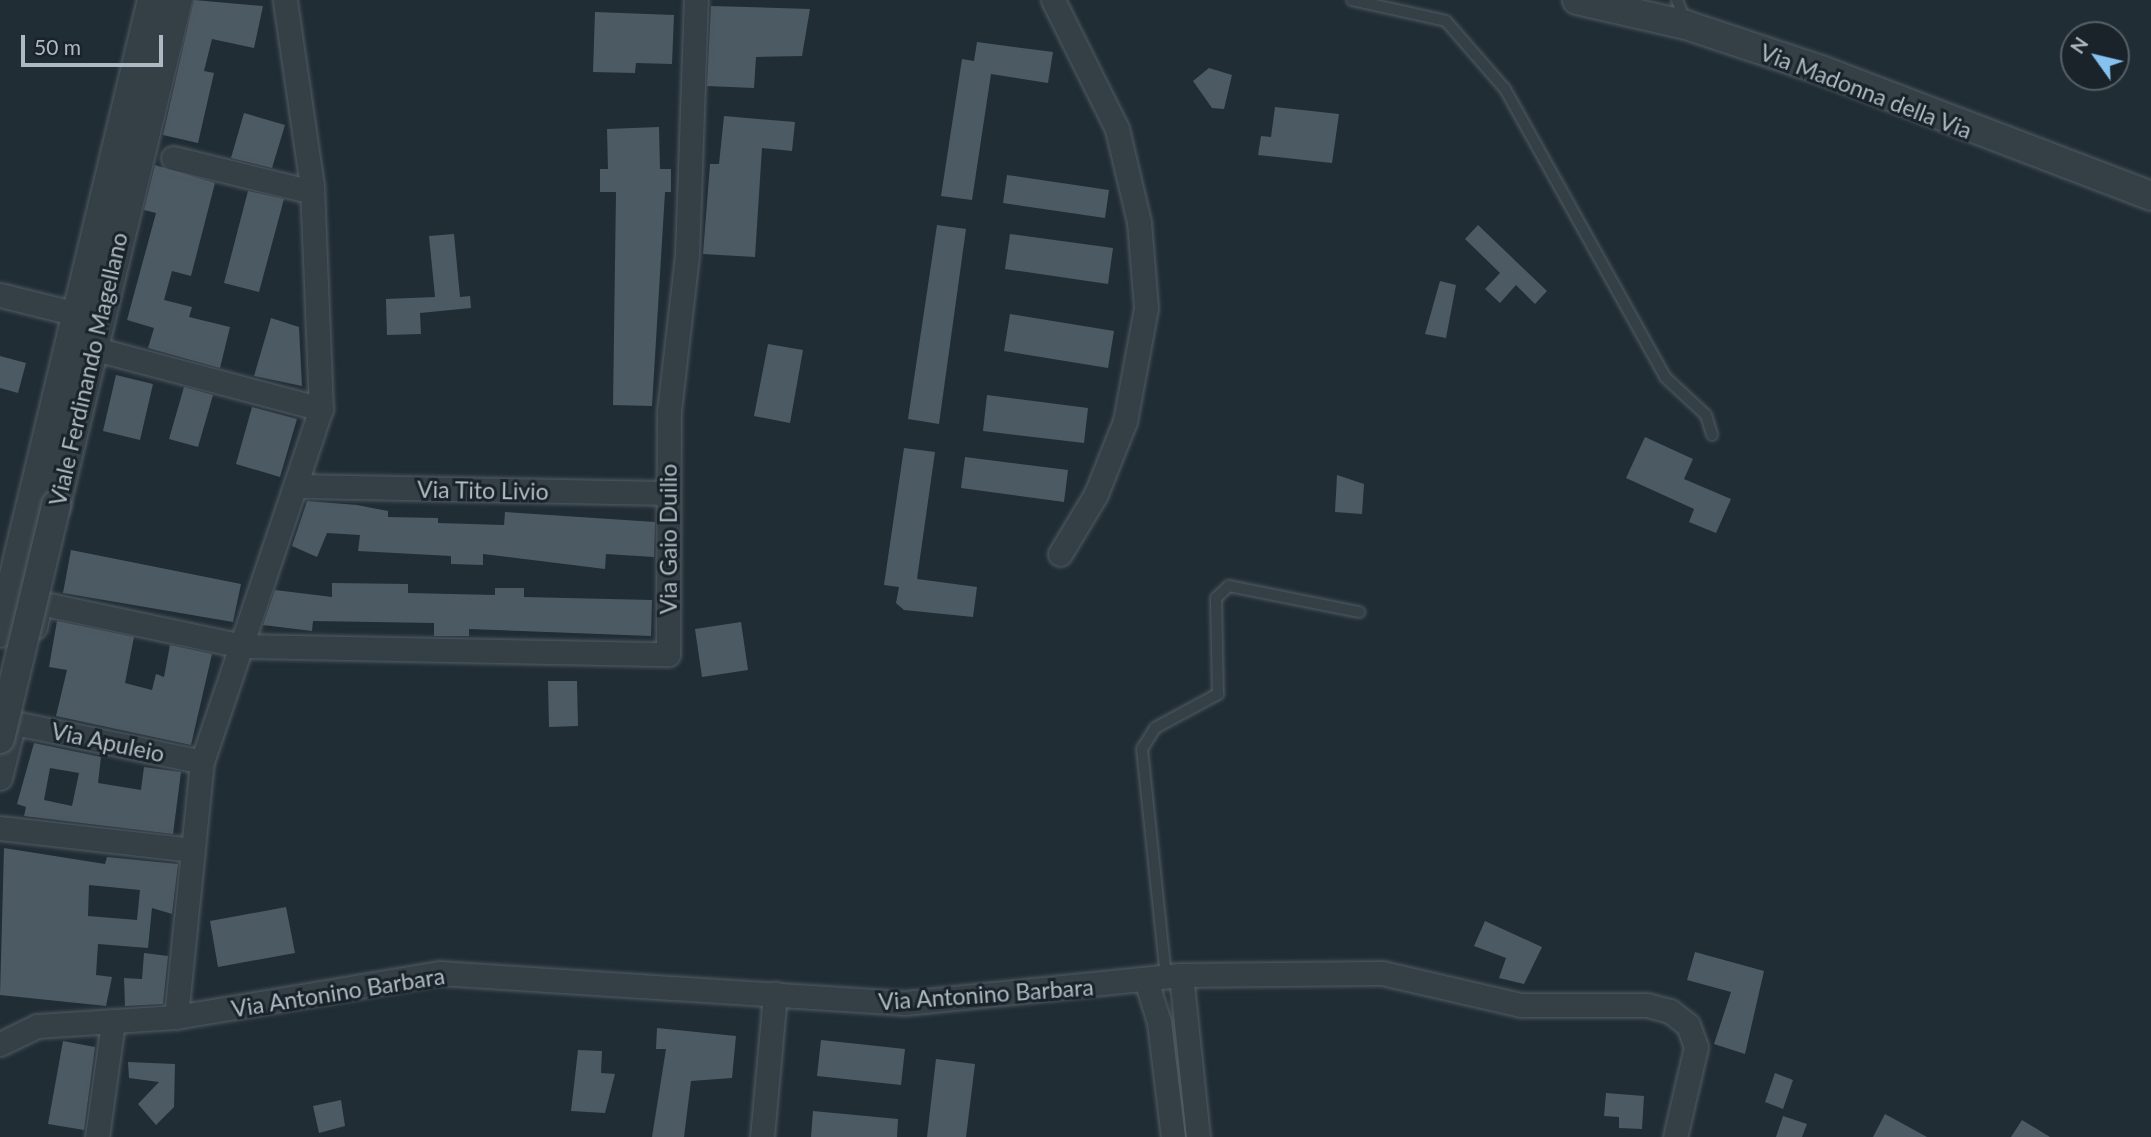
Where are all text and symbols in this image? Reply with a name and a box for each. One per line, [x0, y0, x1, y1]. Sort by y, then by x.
scale bar [24, 21, 166, 65]
north arrow [2060, 21, 2130, 91]
text: N [2065, 33, 2092, 58]
text: 50 m [34, 34, 81, 59]
street label: Via Madonna della Via [1756, 38, 1976, 144]
street label: Viale Ferdinando Magellano [43, 230, 133, 508]
street label: Via Gaio Duilio [654, 464, 682, 614]
street label: Via Tito Livio [417, 475, 549, 505]
street label: Via Apuleio [49, 716, 167, 768]
street label: Via Antonino Barbara [229, 961, 447, 1023]
street label: Via Antonino Barbara [877, 973, 1095, 1015]

